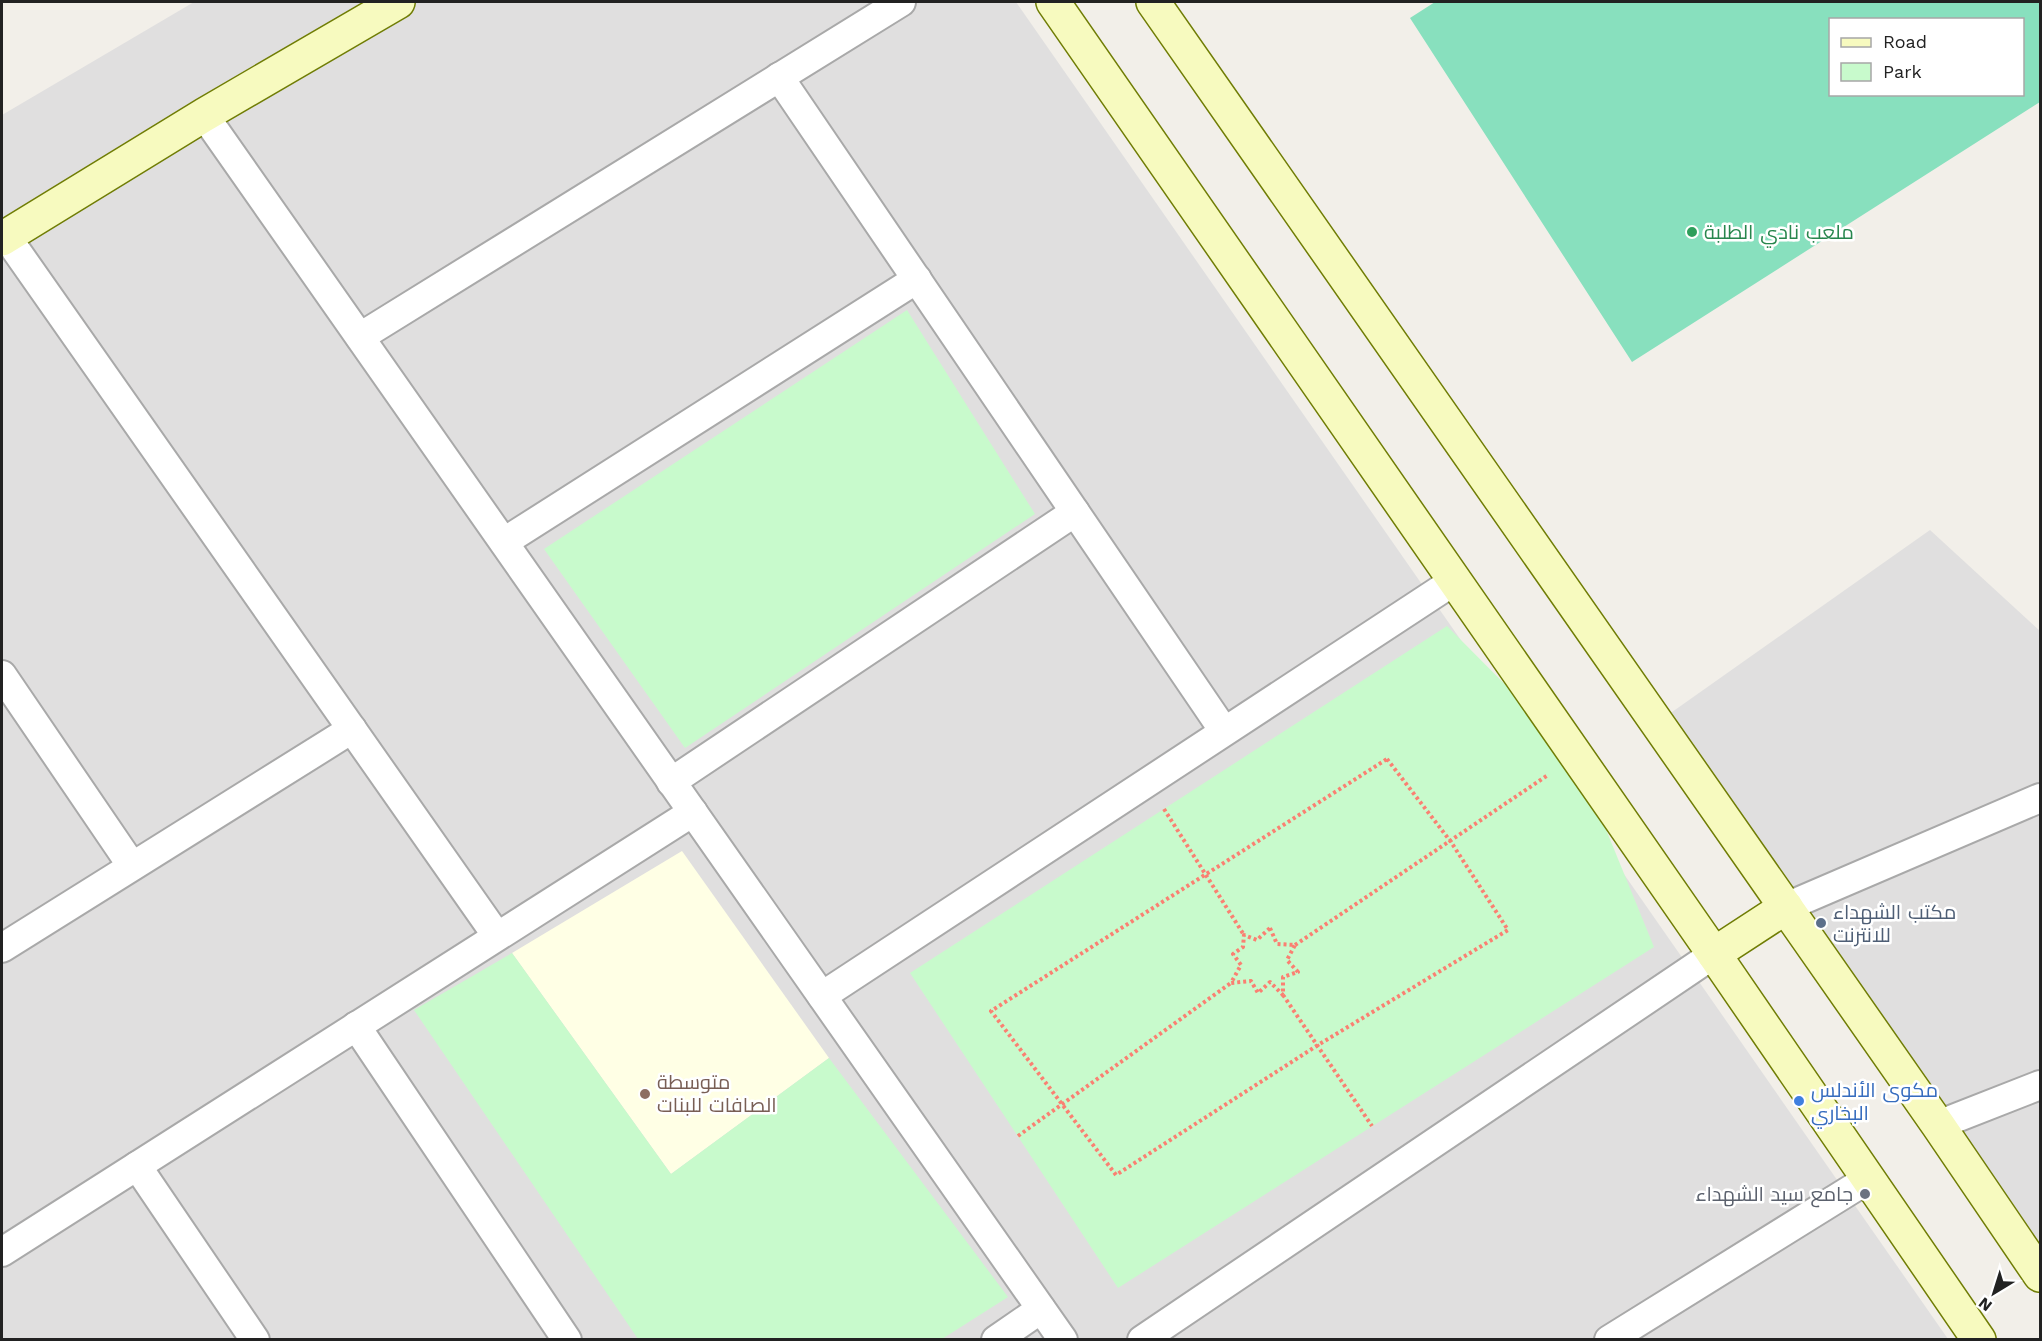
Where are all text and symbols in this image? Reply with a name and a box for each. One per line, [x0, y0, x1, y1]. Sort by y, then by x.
legend [1829, 18, 2024, 96]
text: Road [1883, 31, 1927, 52]
text: Park [1883, 61, 1922, 82]
place label: ملعب نادي الطلبة [1704, 220, 1854, 248]
marker: ملعب نادي الطلبة [1685, 225, 1699, 239]
place label: مكتب الشهداء للانترنت [1833, 900, 1956, 947]
marker: مكتب الشهداء للانترنت [1814, 916, 1828, 930]
place label: متوسطة الصافات للبنات [657, 1070, 777, 1117]
place label: مكوى الأندلس البخاري [1811, 1078, 1938, 1129]
marker: متوسطة الصافات للبنات [638, 1087, 652, 1101]
marker: مكوى الأندلس البخاري [1792, 1094, 1806, 1108]
place label: جامع سيد الشهداء [1696, 1182, 1853, 1208]
marker: جامع سيد الشهداء [1858, 1187, 1872, 1201]
north arrow [1964, 1263, 2024, 1323]
text: N [1975, 1293, 1996, 1316]

